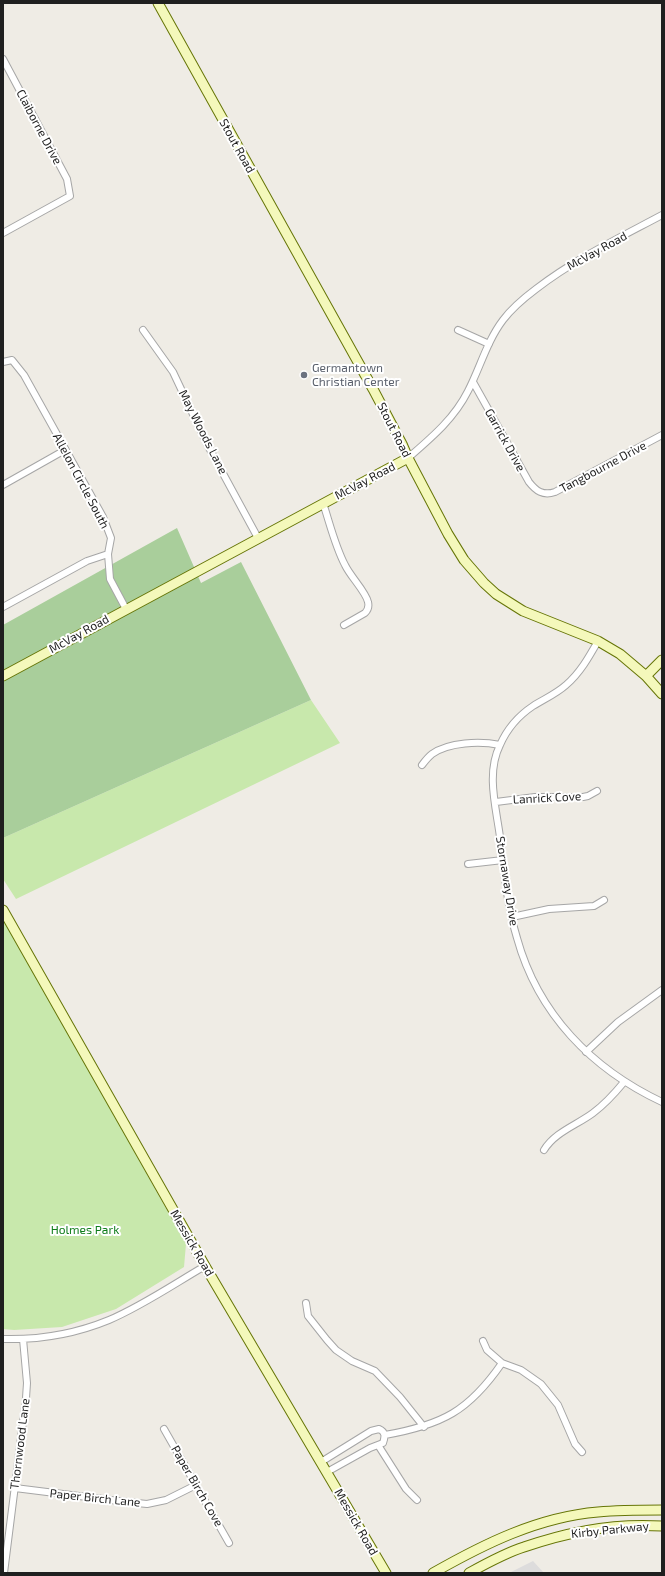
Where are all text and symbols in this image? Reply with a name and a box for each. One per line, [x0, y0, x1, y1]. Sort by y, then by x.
street label: Claiborne Drive [13, 87, 65, 167]
street label: Stout Road [216, 116, 258, 176]
street label: McVay Road [564, 229, 630, 273]
place label: Germantown Christian Center [312, 361, 400, 389]
marker: Germantown Christian Center [299, 370, 309, 380]
street label: May Woods Lane [176, 387, 230, 477]
street label: Stout Road [374, 400, 414, 460]
street label: Garrick Drive [482, 406, 528, 474]
street label: Allelon Circle South [50, 431, 112, 531]
street label: Tangbourne Drive [557, 438, 649, 496]
street label: McVay Road [332, 459, 398, 503]
street label: McVay Road [46, 612, 112, 656]
street label: Lanrick Cove [512, 789, 582, 807]
street label: Stornaway Drive [493, 835, 521, 927]
street label: Messick Road [167, 1207, 217, 1279]
park label: Holmes Park [51, 1223, 119, 1237]
street label: Thornwood Lane [7, 1398, 33, 1490]
street label: Paper Birch Cove [168, 1443, 226, 1529]
street label: Paper Birch Lane [49, 1486, 141, 1510]
street label: Messick Road [331, 1486, 381, 1558]
street label: Kirby Parkway [570, 1519, 650, 1541]

